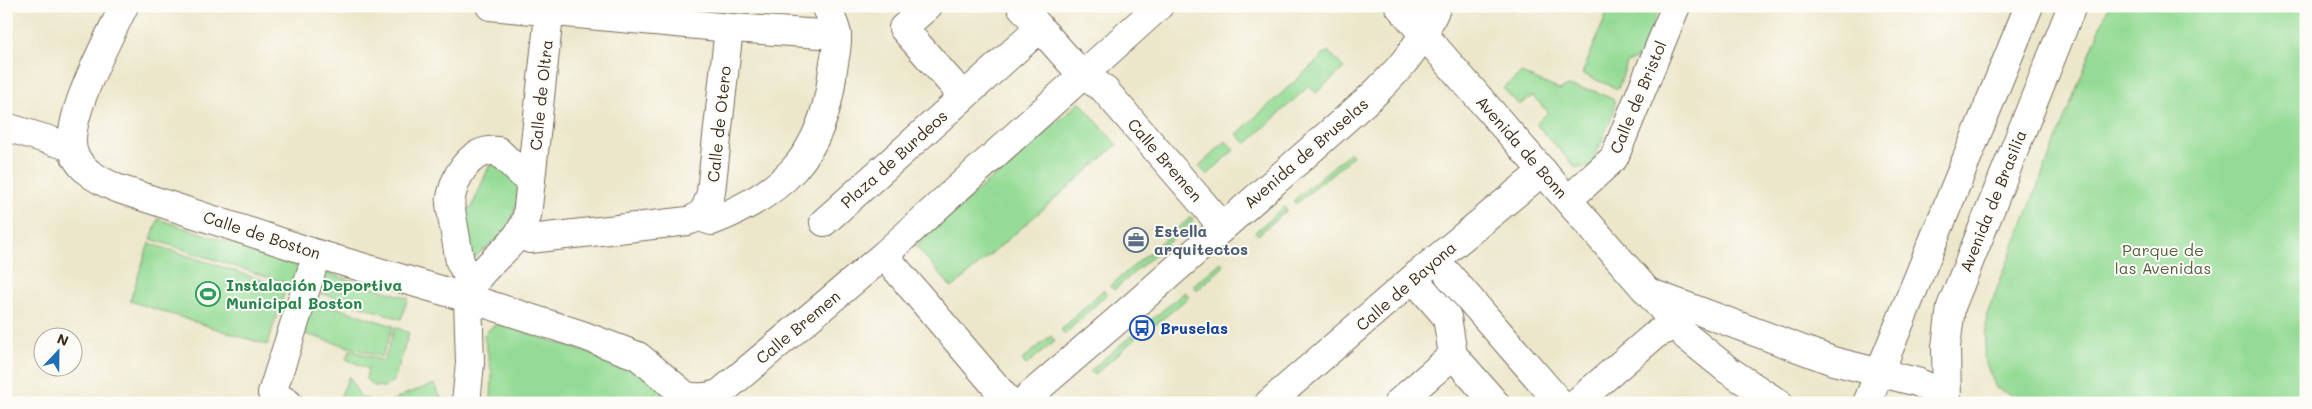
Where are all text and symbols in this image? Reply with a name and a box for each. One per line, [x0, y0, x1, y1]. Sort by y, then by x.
street label: Calle de Bristol [1604, 37, 1671, 157]
street label: Calle de Oltra [524, 38, 557, 151]
street label: Calle de Otero [702, 65, 735, 183]
street label: Avenida de Bonn [1472, 91, 1573, 202]
street label: Avenida de Bruselas [1239, 93, 1372, 212]
street label: Plaza de Burdeos [836, 105, 952, 212]
street label: Calle Bremen [1123, 114, 1207, 206]
street label: Avenida de Brasilia [1954, 127, 2031, 275]
street label: Calle de Boston [201, 206, 324, 263]
place label: Estella arquitectos [1154, 220, 1248, 259]
office icon: Estella arquitectos [1123, 227, 1149, 253]
street label: Calle de Bayona [1351, 236, 1460, 335]
park label: Parque de las Avenidas [2115, 239, 2211, 278]
place label: Instalación Deportiva Municipal Boston [226, 274, 402, 313]
sports icon: Instalación Deportiva Municipal Boston [195, 281, 221, 307]
street label: Calle Bremen [751, 285, 844, 368]
bus stop icon: Bruselas [1129, 315, 1155, 341]
place label: Bruselas [1160, 317, 1228, 338]
north arrow [32, 326, 82, 376]
text: N [55, 329, 72, 350]

